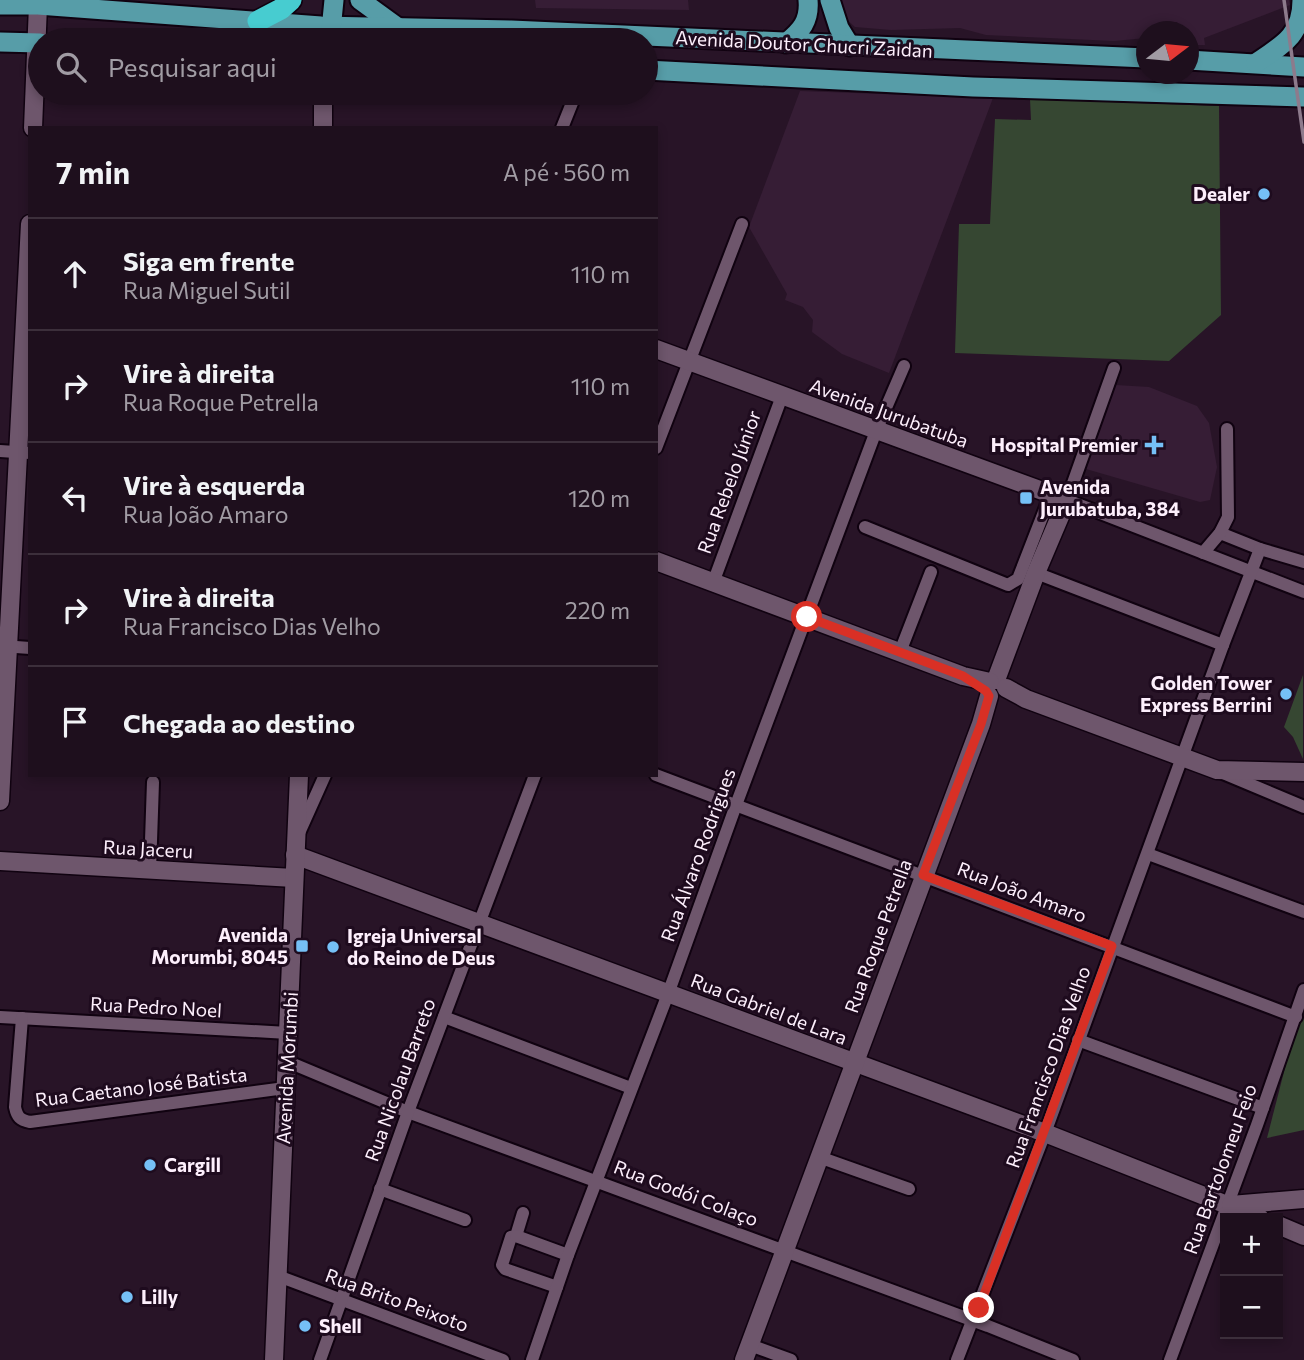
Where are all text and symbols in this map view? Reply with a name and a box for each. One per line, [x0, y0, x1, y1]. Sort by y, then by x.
north arrow [1136, 21, 1199, 84]
street label: Avenida Doutor Chucri Zaidan [675, 25, 933, 62]
search box [28, 28, 658, 105]
icon: search [52, 48, 90, 86]
text: Pesquisar aqui [108, 51, 277, 82]
text: 7 min [56, 153, 130, 190]
text: A pé · 560 m [503, 158, 630, 186]
place label: Dealer [1193, 182, 1250, 205]
marker: Dealer [1256, 186, 1272, 202]
text: Siga em frente [123, 245, 294, 276]
icon: ahead [56, 255, 94, 293]
text: 110 m [571, 260, 630, 288]
text: Rua Miguel Sutil [123, 276, 291, 304]
text: Vire à direita [123, 357, 275, 388]
icon: right [56, 367, 94, 405]
text: 110 m [571, 372, 630, 400]
street label: Avenida Jurubatuba [807, 373, 972, 452]
text: Rua Roque Petrella [123, 388, 319, 416]
street label: Rua Rebelo Júnior [692, 407, 765, 557]
place label: Hospital Premier [991, 433, 1138, 456]
marker: Hospital Premier [1144, 435, 1164, 455]
text: Vire à esquerda [123, 469, 305, 500]
place label: Avenida Jurubatuba, 384 [1040, 475, 1180, 520]
icon: left [56, 479, 94, 517]
text: 120 m [568, 484, 630, 512]
marker: Avenida Jurubatuba, 384 [1018, 490, 1034, 506]
text: Rua João Amaro [123, 500, 289, 528]
text: Vire à direita [123, 581, 275, 612]
icon: right [56, 591, 94, 629]
text: 220 m [565, 596, 630, 624]
route start [791, 601, 822, 632]
text: Rua Francisco Dias Velho [123, 612, 381, 640]
place label: Golden Tower Express Berrini [1140, 671, 1272, 716]
marker: Golden Tower Express Berrini [1278, 686, 1294, 702]
icon: arrive [56, 703, 94, 741]
text: Chegada ao destino [123, 707, 355, 738]
street label: Rua Álvaro Rodrigues [655, 765, 740, 945]
street label: Rua Jaceru [103, 835, 194, 862]
street label: Rua Roque Petrella [839, 856, 916, 1016]
street label: Rua João Amaro [954, 856, 1090, 927]
place label: Avenida Morumbi, 8045 [151, 923, 288, 968]
place label: Igreja Universal do Reino de Deus [347, 924, 495, 969]
marker: Avenida Morumbi, 8045 [294, 938, 310, 954]
marker: Igreja Universal do Reino de Deus [325, 939, 341, 955]
street label: Rua Francisco Dias Velho [1000, 963, 1095, 1171]
street label: Rua Gabriel de Lara [688, 968, 851, 1049]
street label: Avenida Morumbi [271, 991, 302, 1145]
street label: Rua Pedro Noel [89, 992, 223, 1021]
street label: Rua Nicolau Barreto [359, 995, 440, 1164]
street label: Rua Caetano José Batista [34, 1062, 248, 1111]
street label: Rua Bartolomeu Feio [1178, 1081, 1261, 1257]
place label: Cargill [164, 1153, 221, 1176]
street label: Rua Godói Colaço [611, 1154, 762, 1231]
marker: Cargill [142, 1157, 158, 1173]
map controls [1220, 1213, 1283, 1339]
button: + [1220, 1213, 1283, 1276]
street label: Rua Brito Peixoto [322, 1263, 472, 1336]
button: − [1220, 1276, 1283, 1339]
place label: Lilly [141, 1285, 179, 1308]
marker: Lilly [119, 1289, 135, 1305]
route end [963, 1292, 994, 1323]
place label: Shell [319, 1314, 362, 1337]
marker: Shell [297, 1318, 313, 1334]

